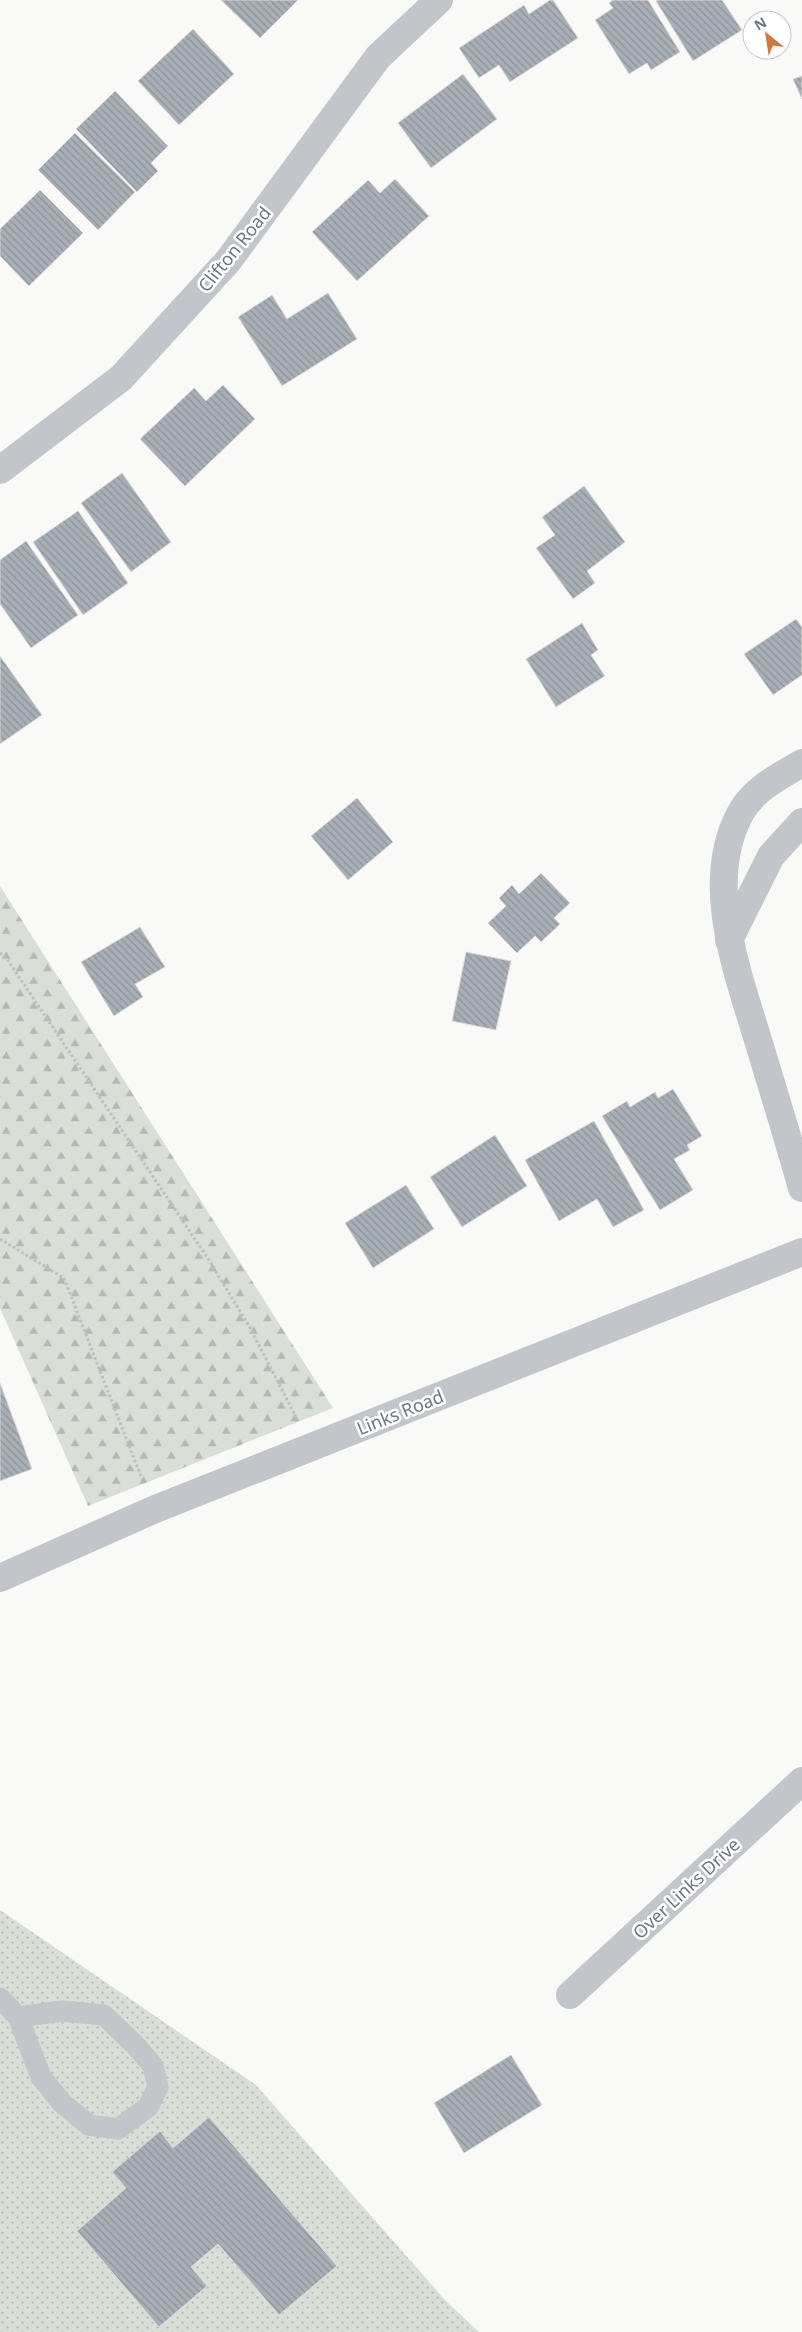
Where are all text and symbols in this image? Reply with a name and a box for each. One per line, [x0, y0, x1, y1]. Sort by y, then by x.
north arrow [742, 10, 792, 60]
text: N [751, 12, 770, 34]
street label: Clifton Road [192, 201, 276, 297]
street label: Links Road [353, 1384, 447, 1440]
street label: Over Links Drive [627, 1832, 745, 1944]

